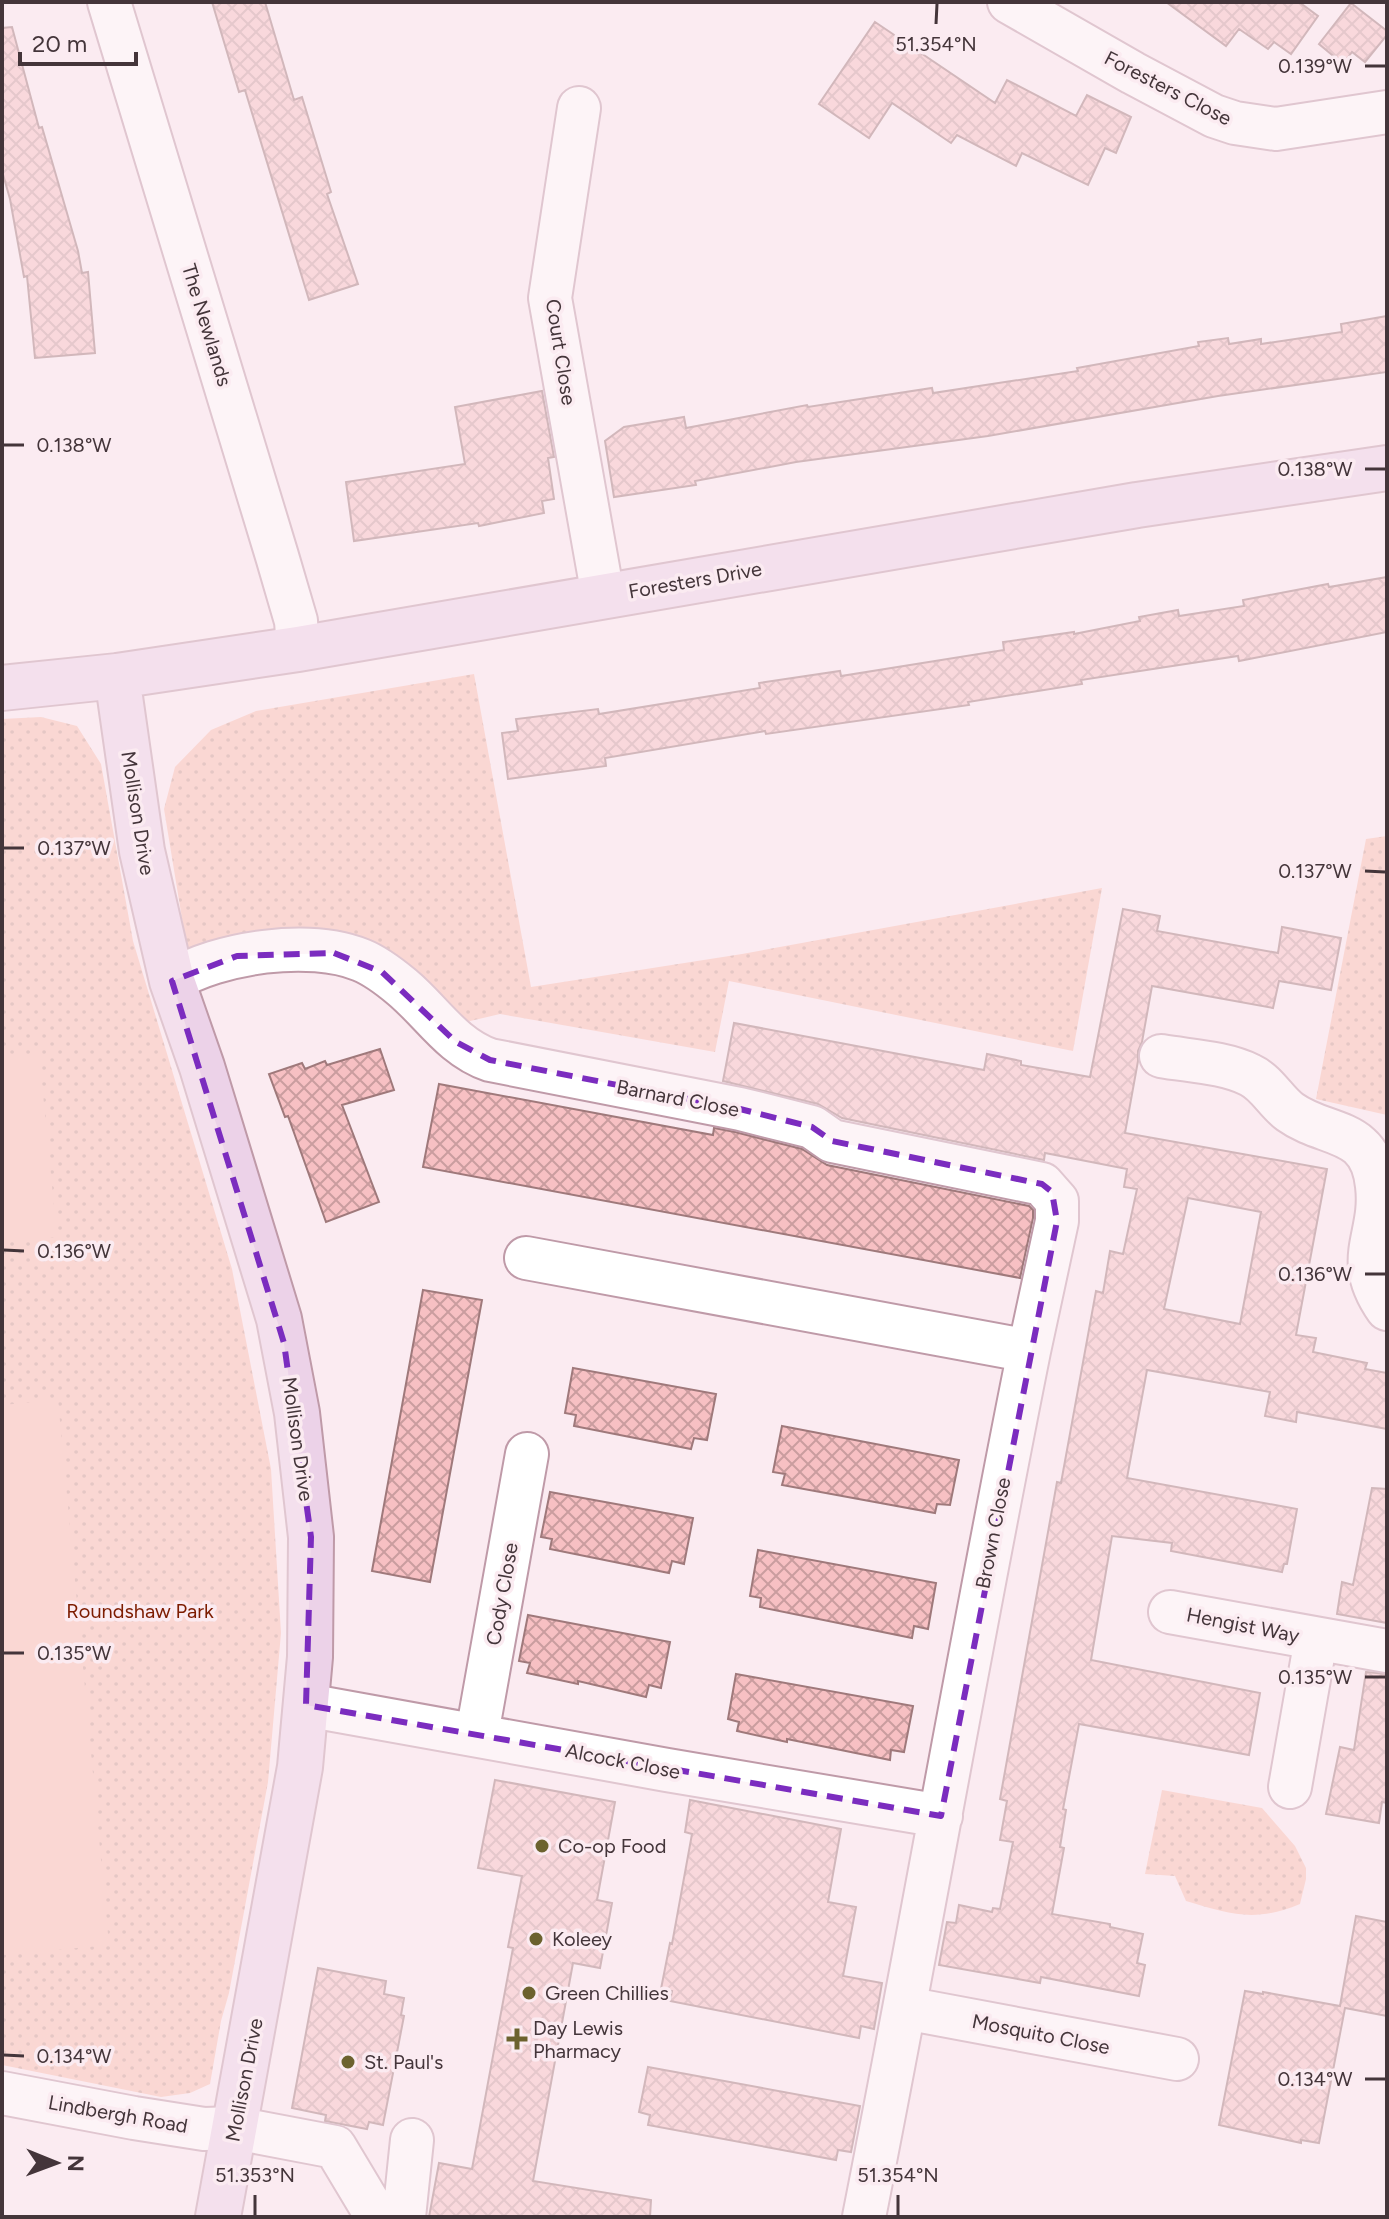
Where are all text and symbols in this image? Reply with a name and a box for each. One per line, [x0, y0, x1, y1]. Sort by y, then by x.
scale bar [20, 16, 136, 66]
text: 20 m [32, 29, 87, 58]
text: 51.354°N [895, 32, 977, 56]
street label: Foresters Close [1100, 46, 1236, 130]
text: 0.139°W [1278, 54, 1352, 78]
street label: The Newlands [177, 261, 237, 389]
street label: Court Close [541, 297, 581, 407]
text: 0.138°W [37, 433, 111, 457]
text: 0.138°W [1278, 457, 1352, 481]
street label: Foresters Drive [626, 556, 764, 604]
street label: Mollison Drive [116, 749, 160, 877]
text: 0.137°W [37, 836, 111, 860]
text: 0.137°W [1278, 859, 1352, 883]
street label: Barnard Close [615, 1074, 742, 1122]
text: 0.136°W [37, 1239, 111, 1263]
text: 0.136°W [1278, 1262, 1352, 1286]
street label: Mollison Drive [277, 1375, 319, 1503]
street label: Brown Close [970, 1475, 1016, 1591]
street label: Cody Close [481, 1541, 523, 1647]
park label: Roundshaw Park [66, 1599, 214, 1623]
street label: Hengist Way [1185, 1602, 1302, 1648]
text: 0.135°W [37, 1641, 111, 1665]
text: 0.135°W [1278, 1665, 1352, 1689]
street label: Alcock Close [564, 1738, 683, 1784]
place label: Co-op Food [558, 1834, 666, 1858]
marker: Co-op Food [533, 1837, 551, 1855]
place label: Koleey [552, 1927, 613, 1951]
marker: Koleey [527, 1930, 545, 1948]
place label: Green Chillies [545, 1981, 669, 2005]
marker: Green Chillies [520, 1984, 538, 2002]
street label: Mosquito Close [970, 2009, 1112, 2059]
street label: Mollison Drive [220, 2016, 268, 2144]
place label: Day Lewis Pharmacy [533, 2016, 623, 2063]
marker: Day Lewis Pharmacy [508, 2030, 526, 2048]
text: 0.134°W [36, 2044, 112, 2068]
place label: St. Paul's [364, 2050, 443, 2074]
marker: St. Paul's [339, 2053, 357, 2071]
text: 0.134°W [1277, 2067, 1353, 2091]
street label: Lindbergh Road [46, 2090, 190, 2138]
north arrow [16, 2123, 96, 2203]
text: N [62, 2155, 89, 2172]
text: 51.353°N [215, 2163, 295, 2187]
text: 51.354°N [857, 2163, 939, 2187]

